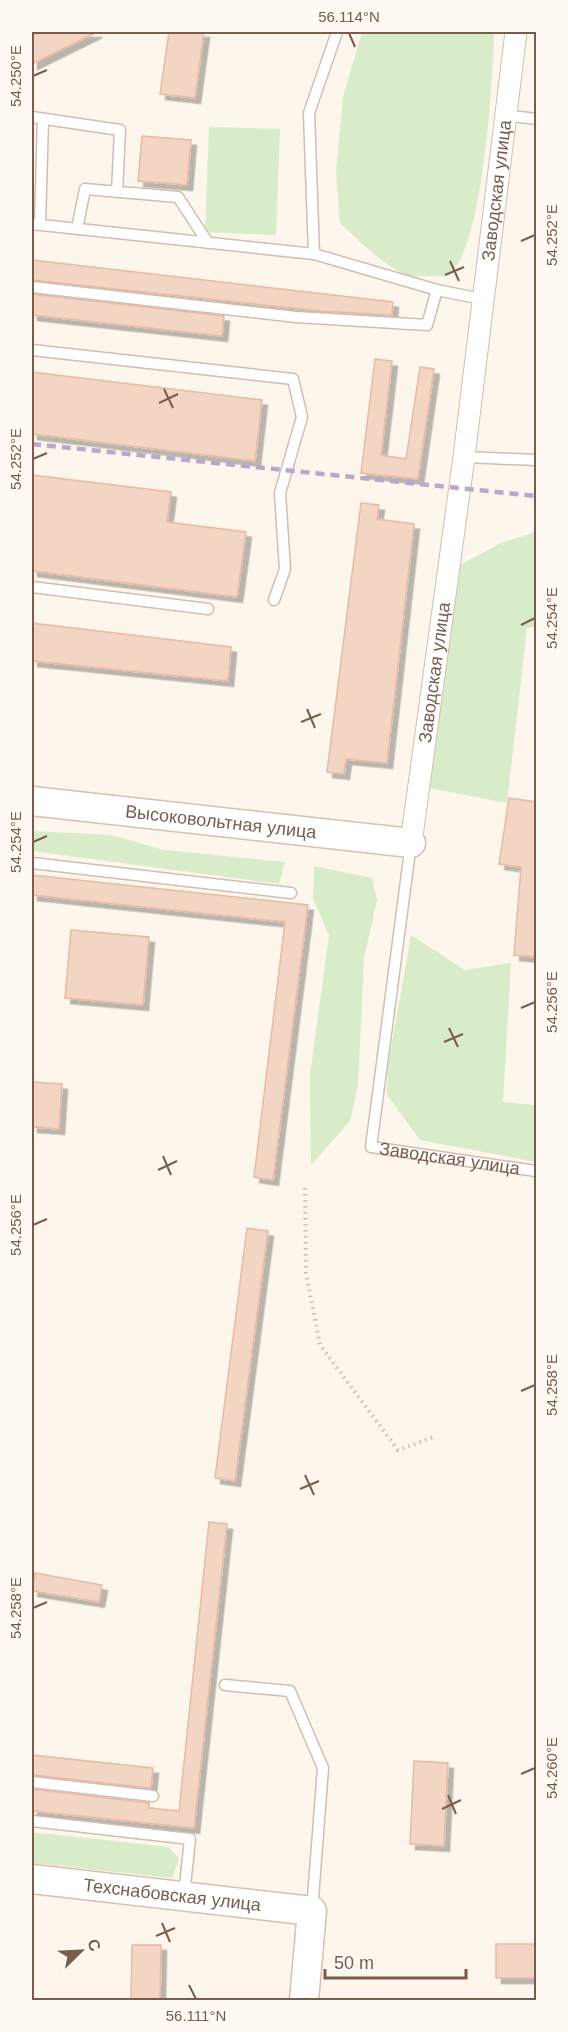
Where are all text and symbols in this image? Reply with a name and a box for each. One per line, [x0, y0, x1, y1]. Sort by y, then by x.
text: 56.114°N [318, 8, 380, 25]
text: 54.250°E [7, 45, 24, 107]
street label: Заводская улица [478, 118, 515, 262]
text: 54.252°E [543, 204, 560, 266]
text: 54.252°E [7, 428, 24, 490]
text: 54.254°E [543, 587, 560, 649]
street label: Заводская улица [415, 600, 454, 744]
street label: Высоковольтная улица [124, 801, 318, 843]
text: 54.254°E [7, 811, 24, 873]
text: 54.256°E [543, 971, 560, 1033]
street label: Заводская улица [378, 1138, 522, 1179]
text: 54.256°E [7, 1194, 24, 1256]
text: 54.258°E [543, 1354, 560, 1416]
text: 54.258°E [7, 1577, 24, 1639]
text: 54.260°E [543, 1737, 560, 1799]
street label: Техснабовская улица [82, 1875, 263, 1915]
north arrow [51, 1921, 111, 1981]
text: С [84, 1936, 105, 1954]
scale bar [325, 1942, 466, 1980]
text: 50 m [334, 1953, 374, 1973]
text: 56.111°N [166, 2007, 226, 2024]

